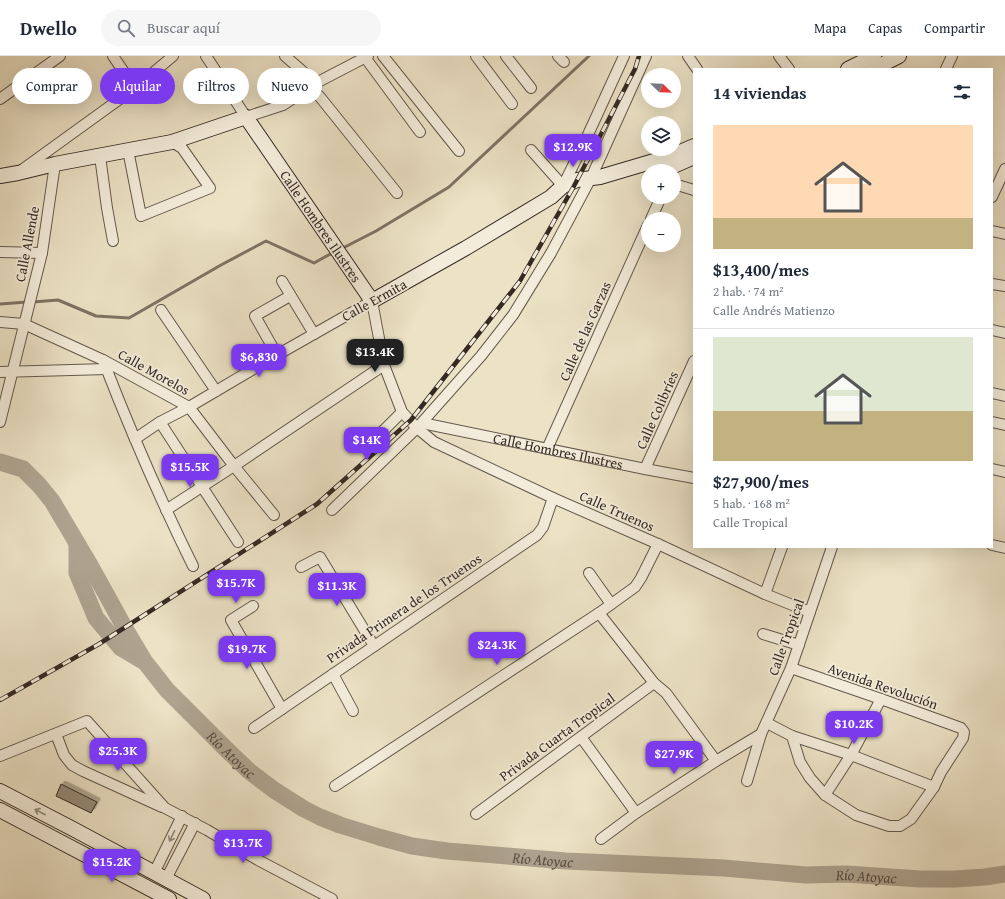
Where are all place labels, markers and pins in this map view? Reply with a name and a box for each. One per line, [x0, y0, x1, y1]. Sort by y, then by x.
pin: $12.9K [540, 134, 606, 168]
pin: $13.4K [342, 339, 408, 373]
pin: $6,830 [226, 344, 292, 378]
pin: $14K [343, 427, 391, 461]
pin: $15.5K [157, 454, 223, 488]
pin: $15.7K [203, 570, 269, 604]
pin: $11.3K [304, 573, 370, 607]
pin: $24.3K [464, 632, 530, 666]
pin: $19.7K [214, 636, 280, 670]
pin: $10.2K [821, 711, 887, 745]
pin: $25.3K [85, 738, 151, 772]
pin: $27.9K [641, 741, 707, 775]
pin: $13.7K [210, 830, 276, 864]
pin: $15.2K [79, 849, 145, 883]

